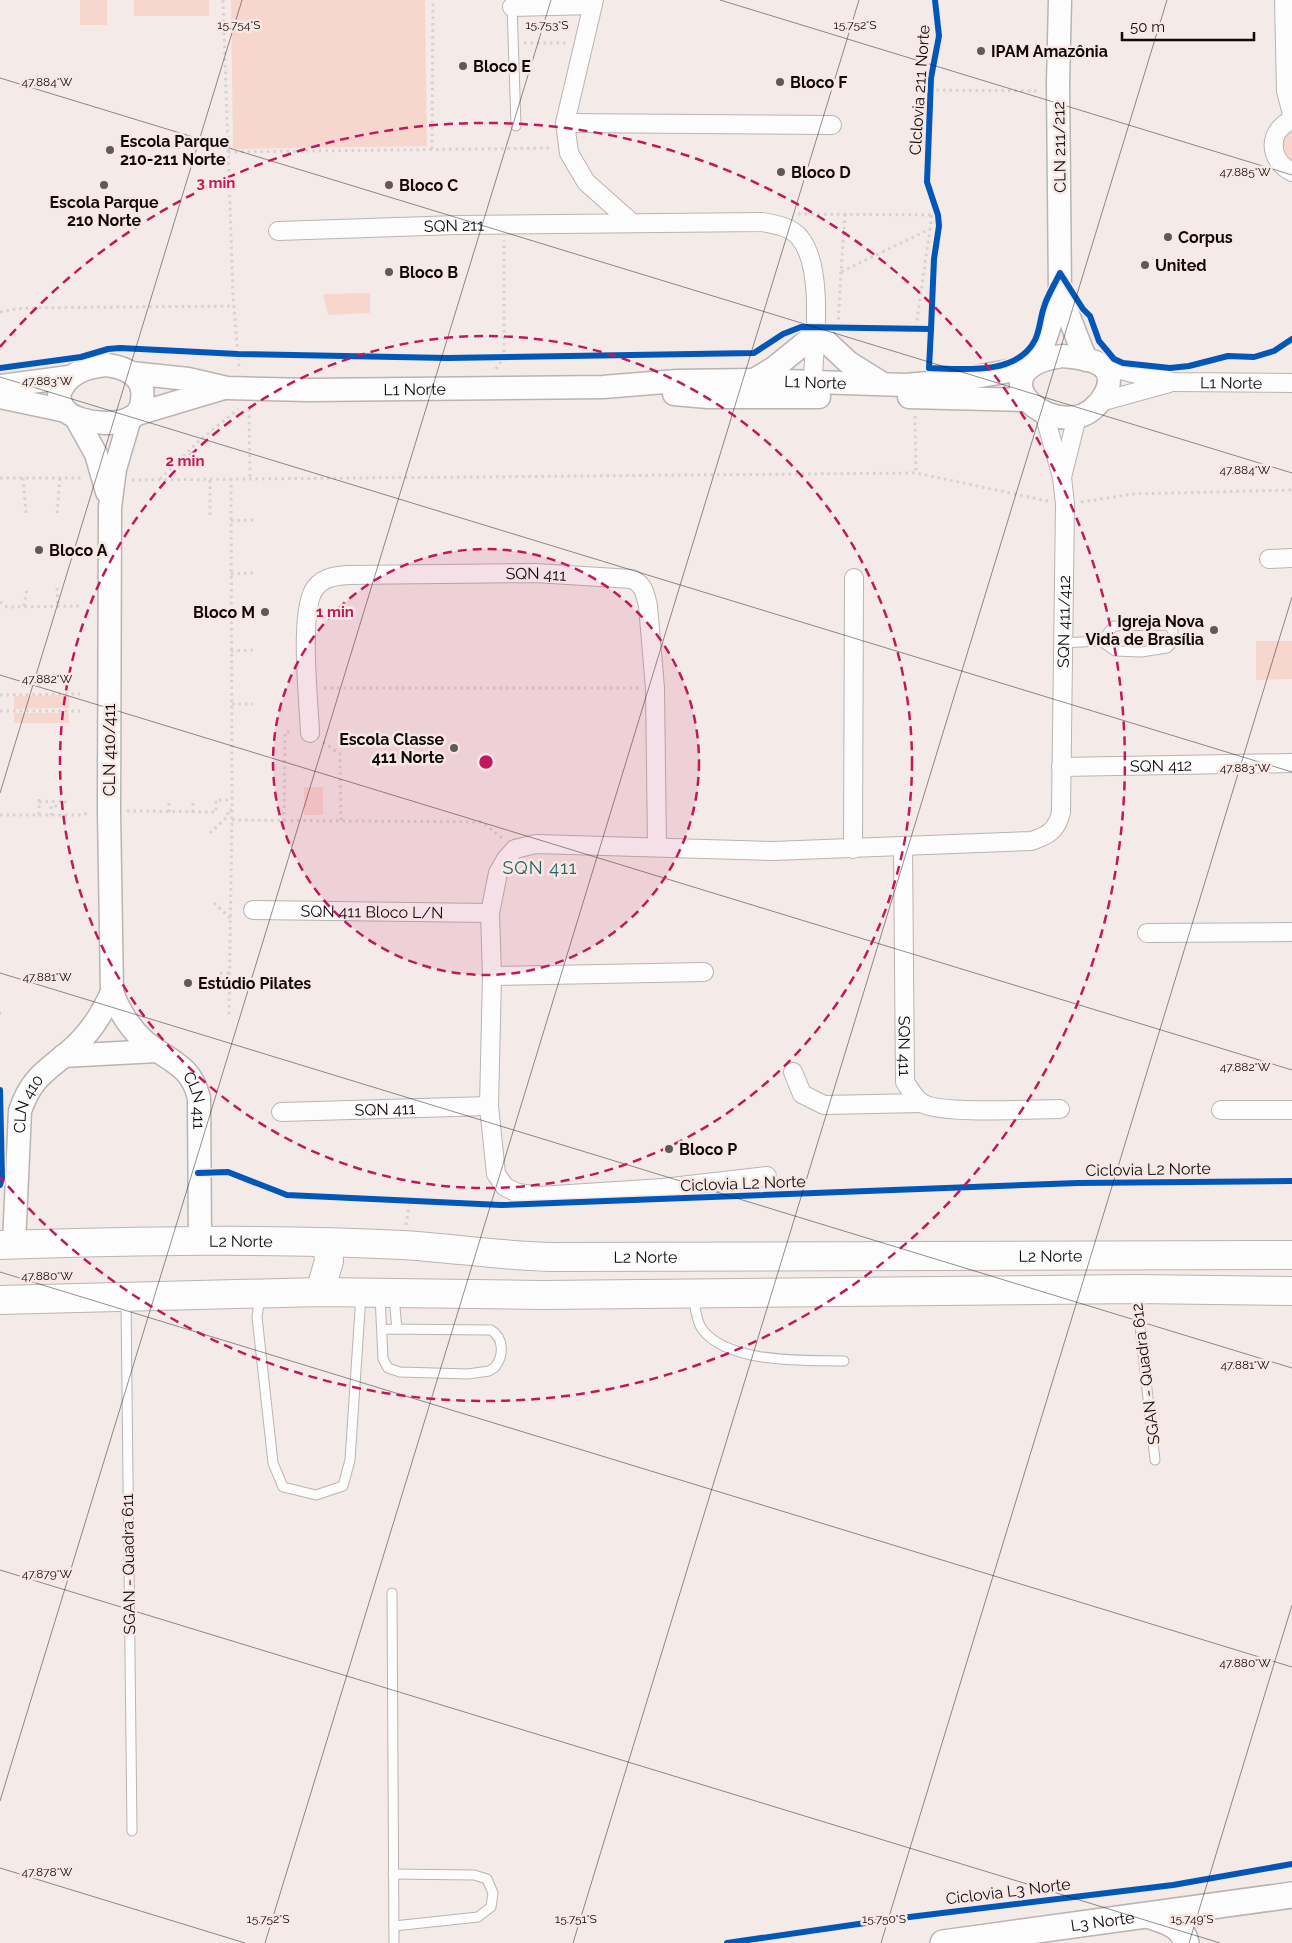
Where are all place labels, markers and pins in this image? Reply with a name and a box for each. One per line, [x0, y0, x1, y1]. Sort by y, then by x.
place label: IPAM Amazônia [991, 42, 1108, 61]
marker: IPAM Amazônia [975, 45, 987, 57]
place label: Bloco E [473, 57, 531, 76]
marker: Bloco E [457, 60, 469, 72]
place label: Bloco F [790, 73, 847, 92]
marker: Bloco F [774, 76, 786, 88]
place label: Escola Parque 210-211 Norte [120, 132, 229, 169]
marker: Escola Parque 210-211 Norte [104, 144, 116, 156]
place label: Bloco D [791, 163, 851, 182]
marker: Bloco D [775, 166, 787, 178]
place label: Bloco C [399, 176, 458, 195]
marker: Escola Parque 210 Norte [98, 179, 110, 191]
marker: Bloco C [383, 179, 395, 191]
place label: Escola Parque 210 Norte [50, 193, 159, 230]
place label: Corpus [1178, 228, 1233, 247]
marker: Corpus [1162, 231, 1174, 243]
place label: United [1155, 256, 1207, 275]
marker: United [1139, 259, 1151, 271]
place label: Bloco B [399, 263, 458, 282]
marker: Bloco B [383, 266, 395, 278]
place label: Bloco A [49, 541, 108, 560]
marker: Bloco A [33, 544, 45, 556]
place label: Bloco M [193, 603, 255, 622]
marker: Bloco M [259, 606, 271, 618]
place label: Igreja Nova Vida de Brasília [1085, 612, 1204, 649]
marker: Igreja Nova Vida de Brasília [1208, 624, 1220, 636]
place label: Escola Classe 411 Norte [339, 730, 444, 767]
marker: Escola Classe 411 Norte [448, 742, 460, 754]
centre of rings [477, 753, 495, 771]
place label: Estúdio Pilates [198, 974, 311, 993]
marker: Estúdio Pilates [182, 977, 194, 989]
place label: Bloco P [679, 1140, 737, 1159]
marker: Bloco P [663, 1143, 675, 1155]

